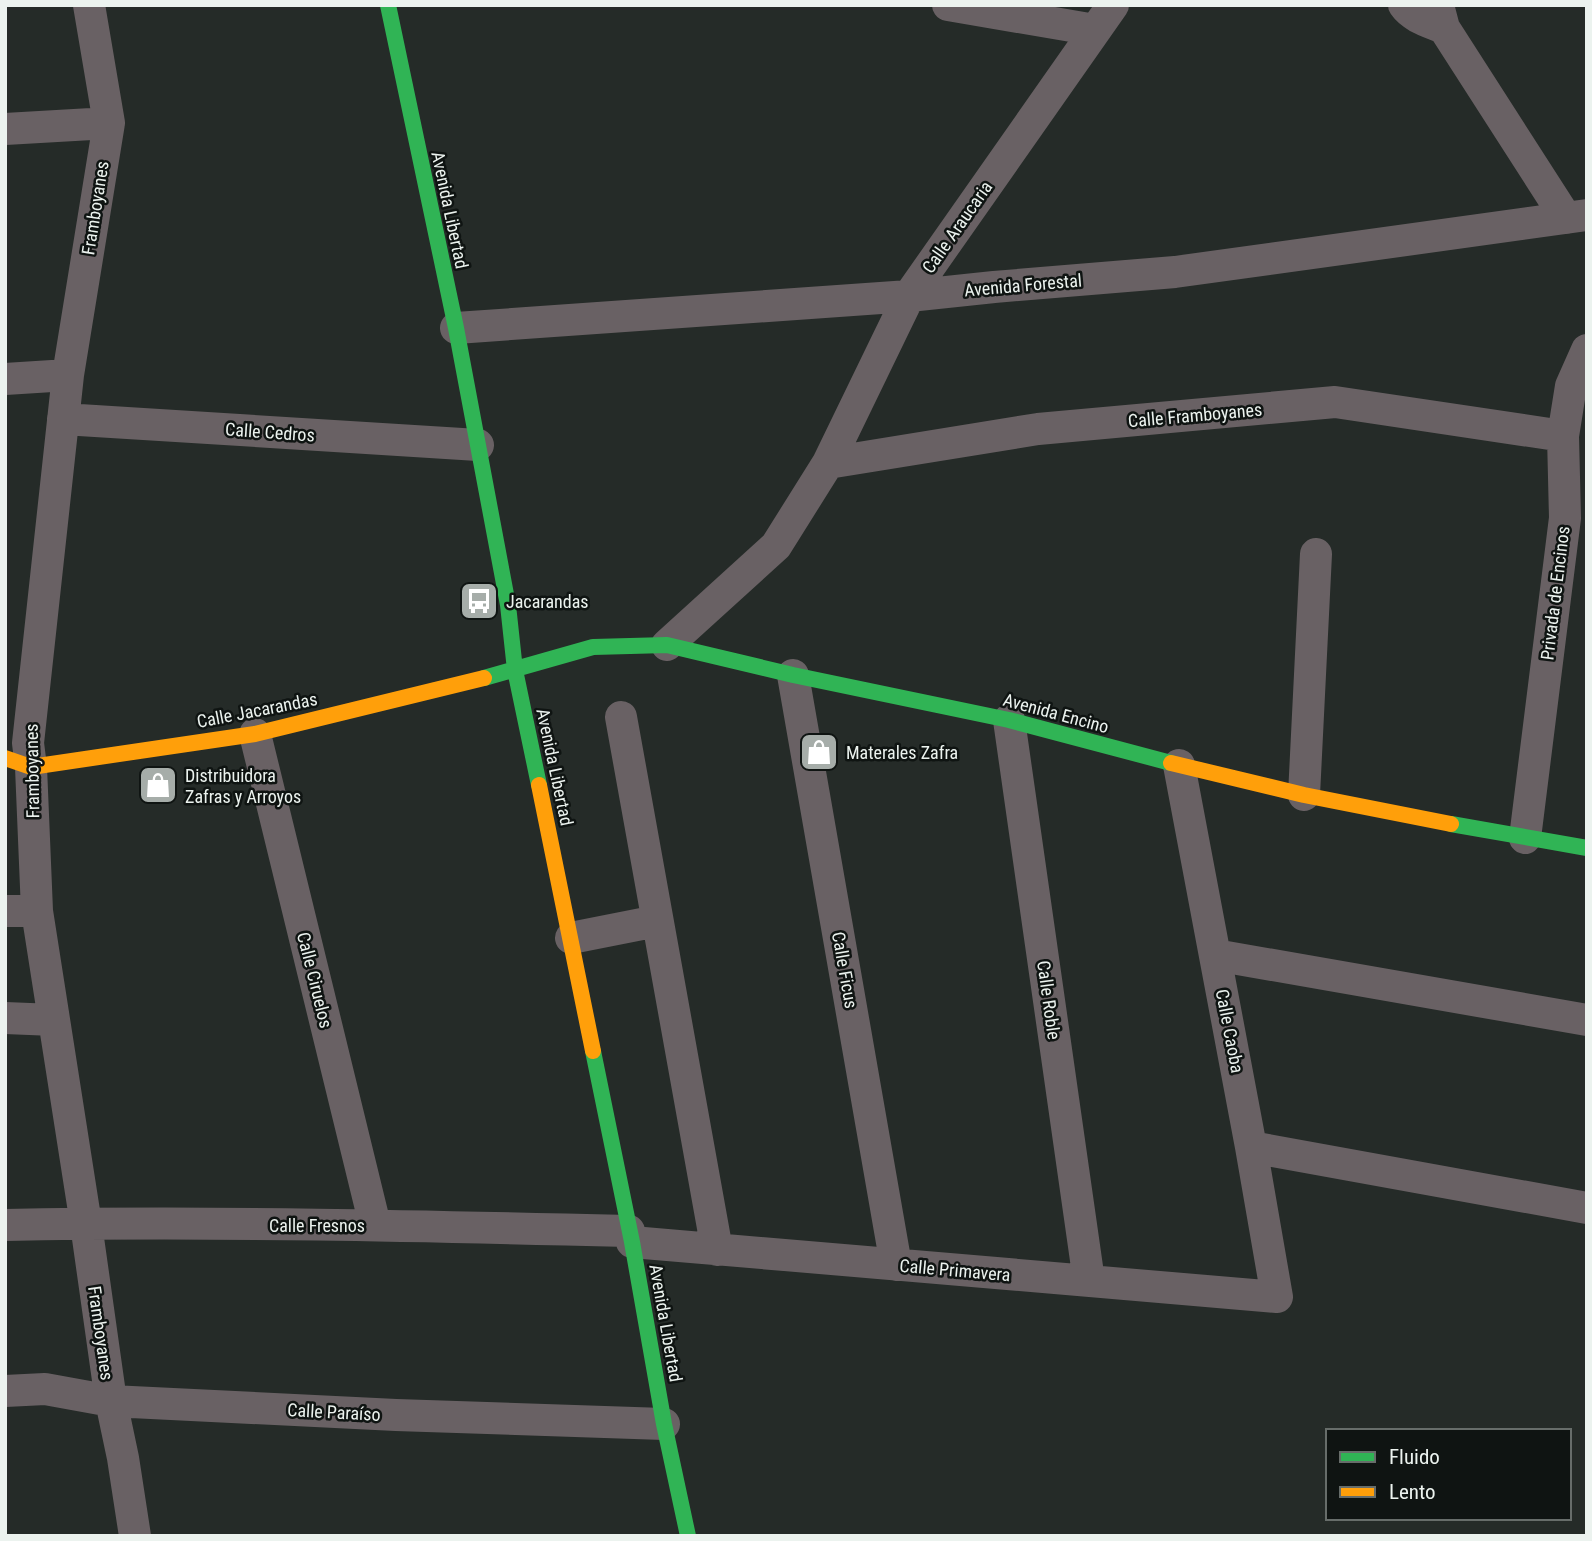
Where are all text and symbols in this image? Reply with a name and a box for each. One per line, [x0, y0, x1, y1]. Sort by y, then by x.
street label: Avenida Libertad [427, 149, 473, 271]
street label: Framboyanes [77, 160, 113, 256]
street label: Calle Araucaria [918, 177, 996, 277]
street label: Avenida Forestal [963, 269, 1083, 301]
street label: Calle Framboyanes [1127, 399, 1263, 431]
street label: Calle Cedros [224, 418, 316, 446]
street label: Privada de Encinos [1536, 525, 1574, 661]
bus stop icon: Jacarandas [458, 580, 500, 622]
place label: Jacarandas [506, 591, 589, 612]
street label: Calle Jacarandas [195, 688, 319, 732]
street label: Avenida Encino [1001, 689, 1111, 737]
street label: Avenida Libertad [532, 706, 578, 828]
street label: Framboyanes [21, 723, 43, 819]
shop icon: Materales Zafra [798, 731, 840, 773]
place label: Materales Zafra [846, 742, 958, 763]
shop icon: Distribuidora Zafras y Arroyos [137, 764, 179, 806]
place label: Distribuidora Zafras y Arroyos [185, 765, 301, 807]
street label: Calle Ciruelos [293, 930, 337, 1030]
street label: Calle Ficus [828, 930, 862, 1010]
street label: Calle Roble [1033, 959, 1065, 1041]
street label: Calle Caoba [1212, 987, 1248, 1075]
street label: Calle Fresnos [269, 1215, 365, 1236]
street label: Calle Primavera [899, 1255, 1011, 1285]
street label: Avenida Libertad [645, 1262, 687, 1384]
street label: Framboyanes [84, 1285, 118, 1381]
street label: Calle Paraíso [287, 1399, 381, 1425]
legend [1326, 1429, 1571, 1520]
text: Fluido [1389, 1445, 1440, 1469]
text: Lento [1389, 1480, 1436, 1504]

